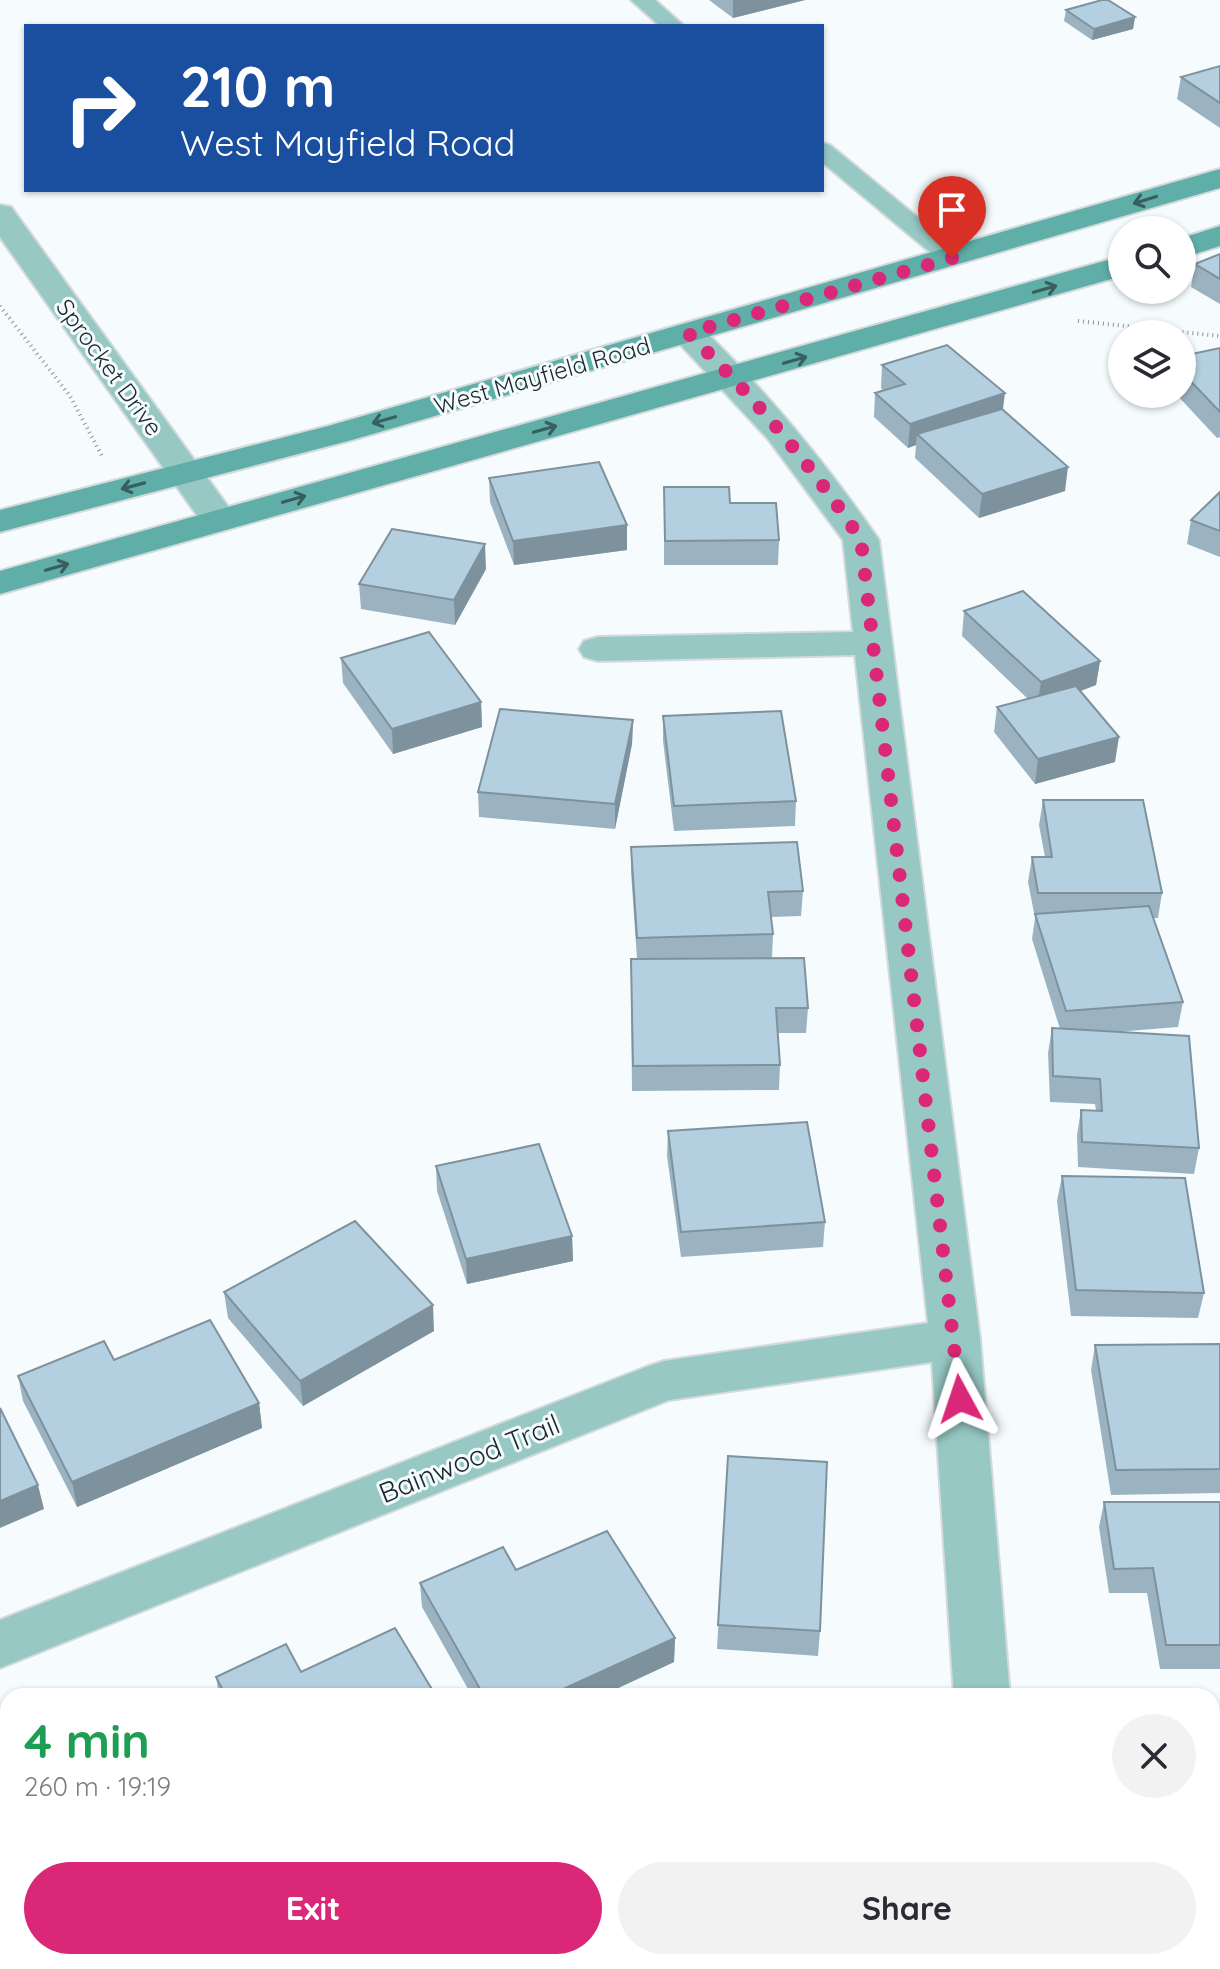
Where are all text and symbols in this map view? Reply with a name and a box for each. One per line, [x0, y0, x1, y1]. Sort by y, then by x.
text: 210 m [180, 51, 335, 121]
icon: right [48, 56, 152, 160]
text: West Mayfield Road [180, 120, 515, 165]
pin [918, 176, 986, 258]
icon: arrive [930, 188, 974, 232]
one-way arrow [1133, 193, 1159, 208]
map controls [1108, 216, 1196, 408]
button: search [1108, 216, 1196, 304]
one-way arrow [1032, 281, 1058, 296]
street label: Sprocket Drive [50, 293, 170, 441]
button: layers [1108, 320, 1196, 408]
street label: West Mayfield Road [430, 330, 654, 420]
one-way arrow [782, 351, 808, 366]
one-way arrow [372, 413, 398, 428]
one-way arrow [531, 421, 557, 436]
one-way arrow [120, 479, 146, 494]
one-way arrow [281, 491, 307, 506]
one-way arrow [44, 559, 69, 573]
position arrow [918, 1357, 1002, 1441]
street label: Bainwood Trail [373, 1406, 565, 1510]
text: 4 min [24, 1710, 150, 1770]
button: close [1112, 1714, 1196, 1798]
text: 260 m · 19:19 [24, 1770, 171, 1803]
button: Exit [24, 1862, 602, 1954]
button: Share [618, 1862, 1196, 1954]

